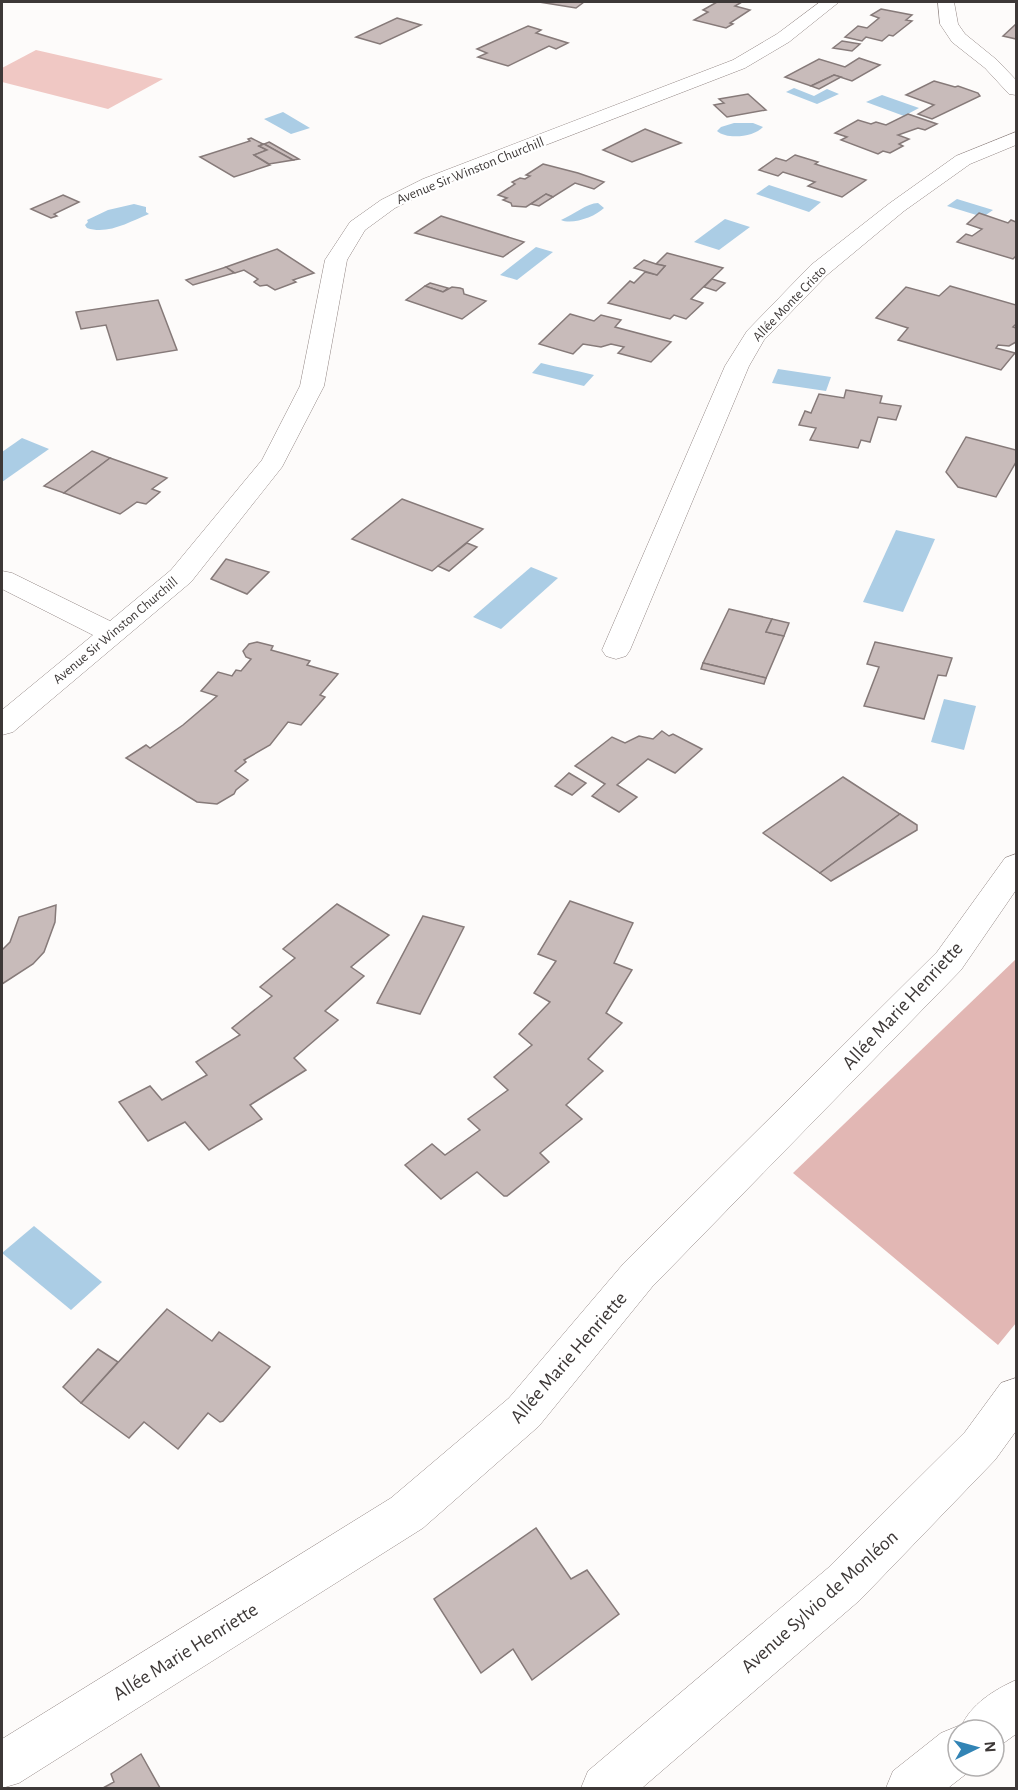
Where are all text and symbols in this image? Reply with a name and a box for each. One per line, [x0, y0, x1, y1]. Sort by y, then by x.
street label: Avenue Sir Winston Churchill [395, 135, 546, 207]
street label: Allée Monte Cristo [750, 263, 829, 344]
street label: Avenue Sir Winston Churchill [51, 575, 181, 687]
street label: Allée Marie Henriette [839, 938, 967, 1073]
street label: Allée Marie Henriette [507, 1288, 631, 1427]
street label: Avenue Sylvio de Monléon [738, 1526, 902, 1677]
street label: Allée Marie Henriette [110, 1599, 261, 1704]
north arrow [946, 1718, 1006, 1778]
text: N [981, 1741, 998, 1753]

